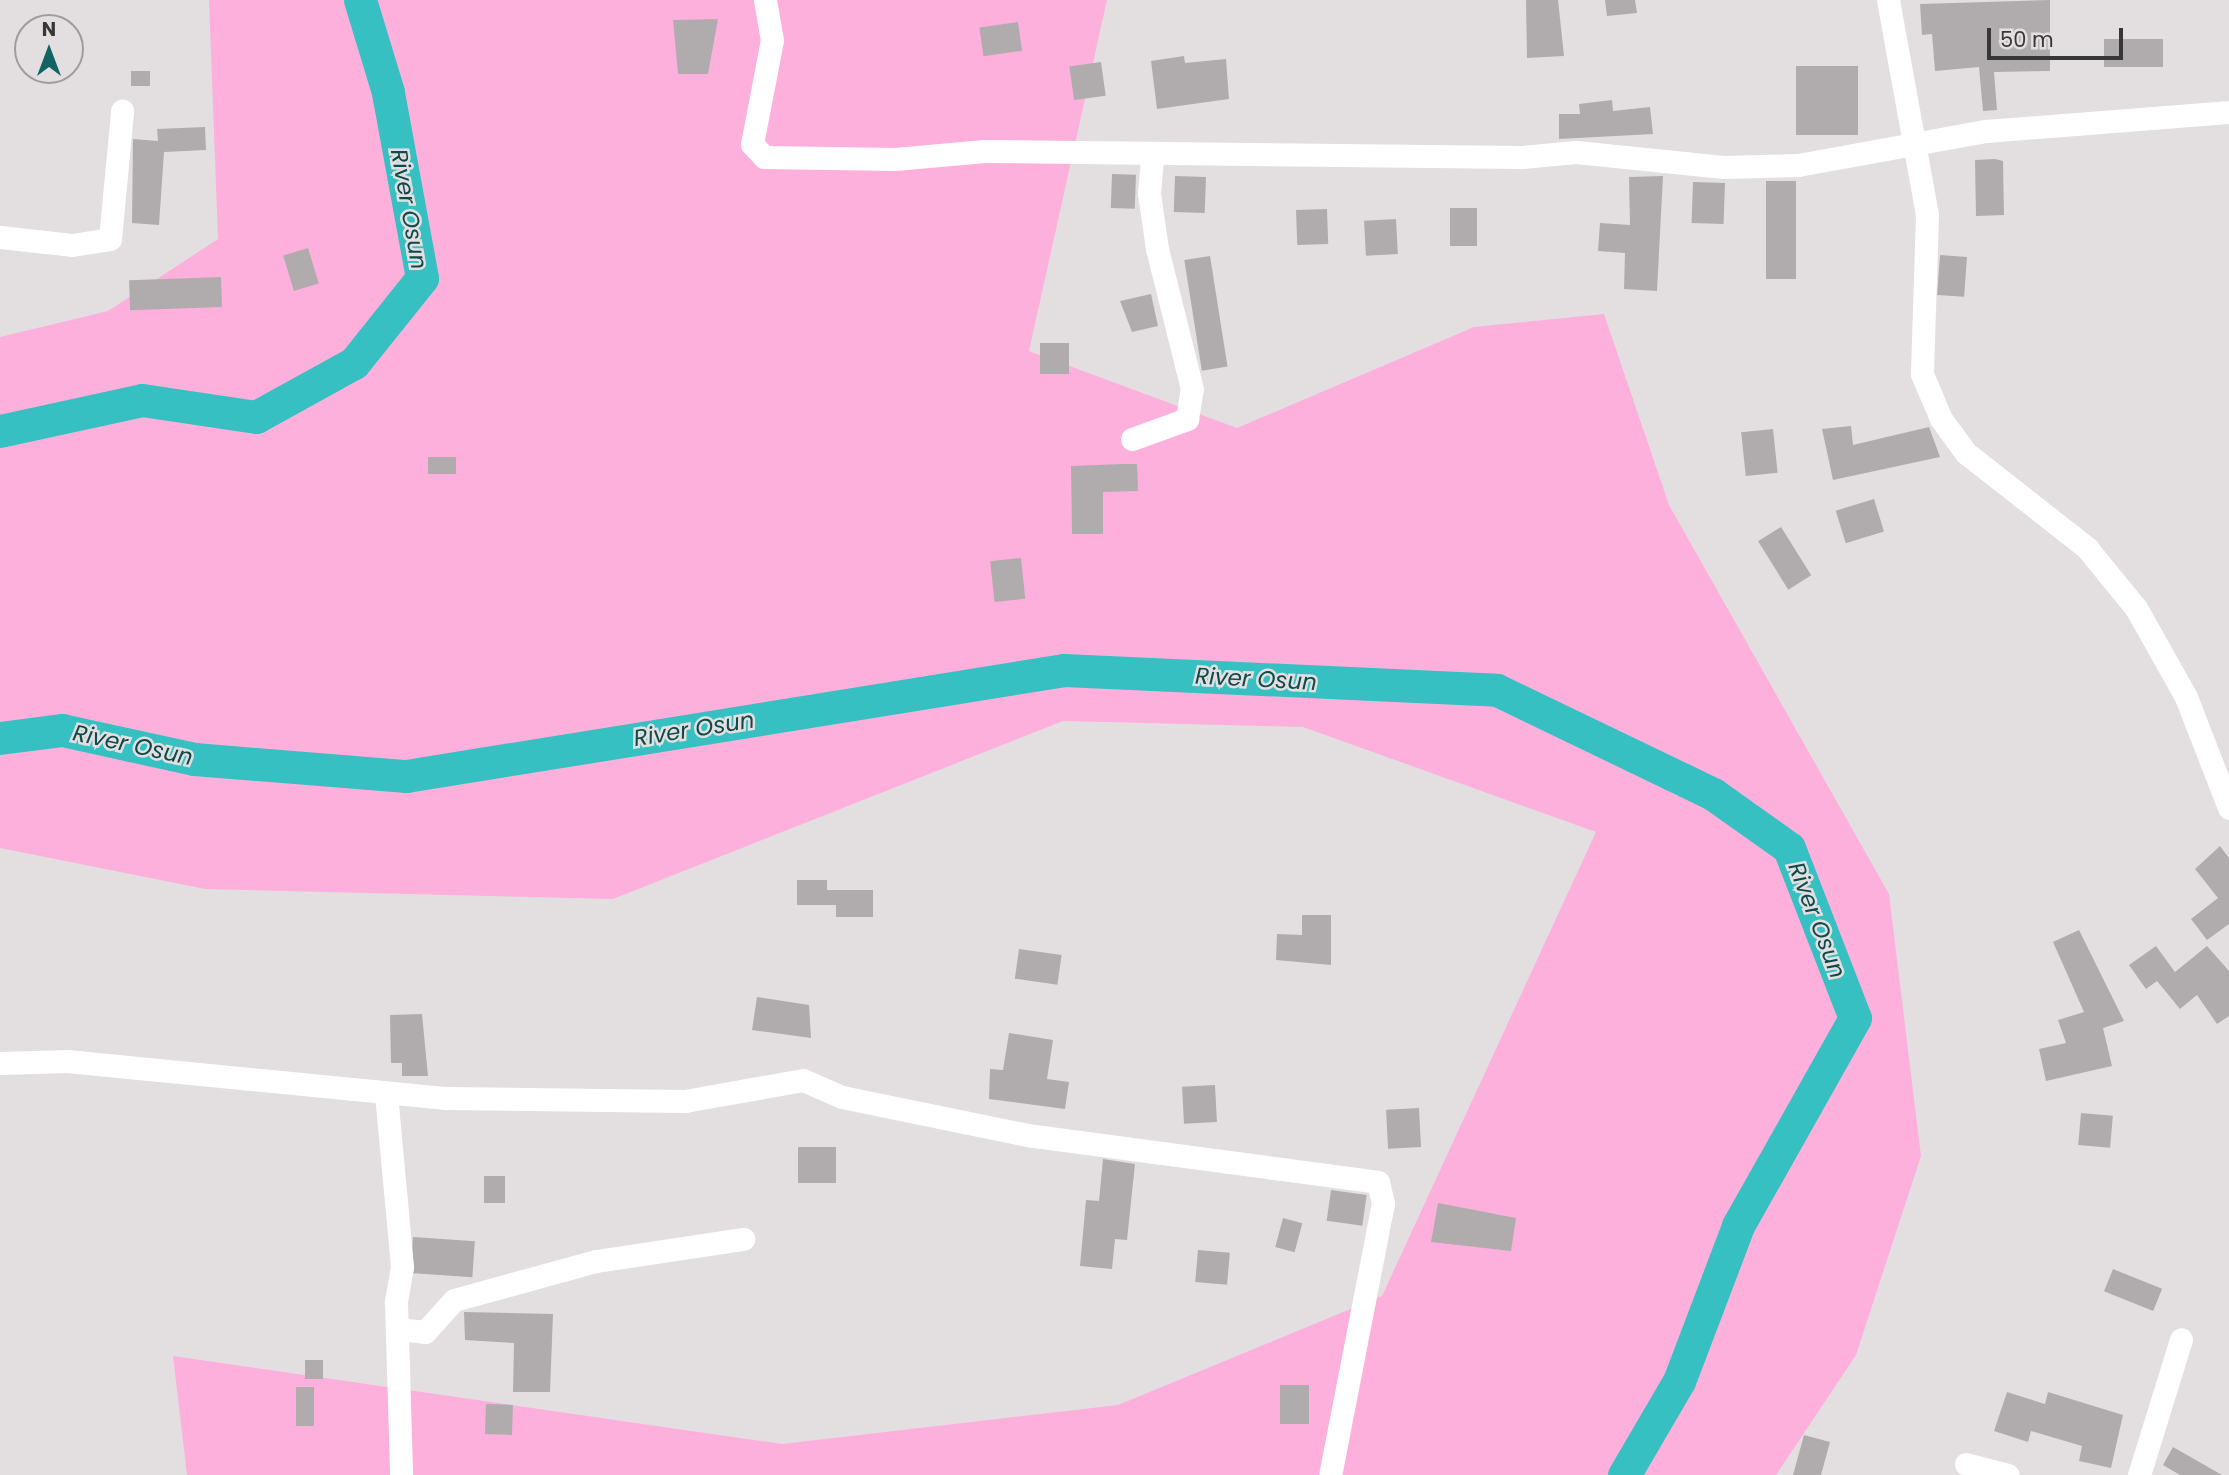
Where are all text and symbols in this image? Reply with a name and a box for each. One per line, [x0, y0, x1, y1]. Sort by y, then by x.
north arrow [14, 14, 84, 84]
scale bar [1991, 14, 2128, 58]
text: N [42, 16, 56, 43]
text: 50 m [2000, 25, 2054, 54]
water label: River Osun [385, 147, 433, 271]
water label: River Osun [1194, 662, 1318, 696]
water label: River Osun [632, 706, 756, 752]
water label: River Osun [71, 719, 195, 771]
water label: River Osun [1782, 858, 1852, 982]

